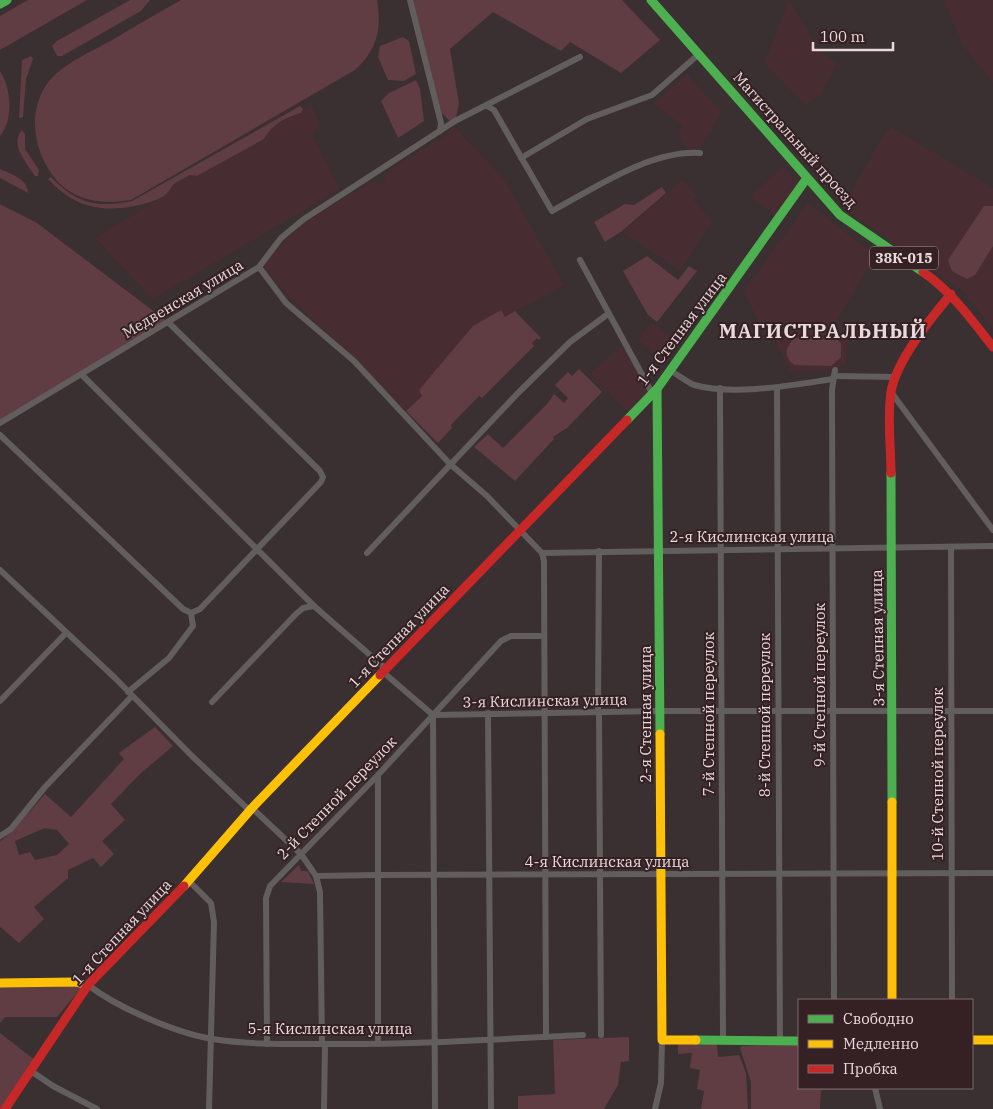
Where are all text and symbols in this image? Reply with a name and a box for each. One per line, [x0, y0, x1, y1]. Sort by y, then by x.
scale bar [813, 20, 893, 52]
text: 100 m [820, 27, 865, 46]
street label: Магистральный проезд [729, 68, 862, 212]
road number: 38К-015 [870, 247, 938, 270]
street label: Медвенская улица [119, 255, 247, 342]
street label: 1-я Степная улица [633, 268, 731, 389]
district label: МАГИСТРАЛЬНЫЙ [719, 317, 927, 344]
street label: 2-я Кислинская улица [669, 527, 835, 546]
street label: 3-я Степная улица [867, 569, 888, 707]
street label: 1-я Степная улица [344, 580, 453, 692]
street label: 9-й Степной переулок [810, 603, 829, 767]
street label: 7-й Степной переулок [699, 632, 718, 796]
street label: 8-й Степной переулок [755, 633, 774, 797]
street label: 2-я Степная улица [636, 645, 655, 783]
street label: 10-й Степной переулок [928, 687, 947, 861]
street label: 3-я Кислинская улица [462, 690, 628, 711]
street label: 2-й Степной переулок [273, 732, 401, 863]
street label: 4-я Кислинская улица [524, 852, 690, 871]
street label: 1-я Степная улица [68, 875, 175, 988]
legend [798, 999, 973, 1089]
text: Свободно [843, 1009, 914, 1028]
street label: 5-я Кислинская улица [247, 1019, 413, 1038]
text: Медленно [843, 1034, 919, 1053]
text: Пробка [843, 1059, 898, 1078]

